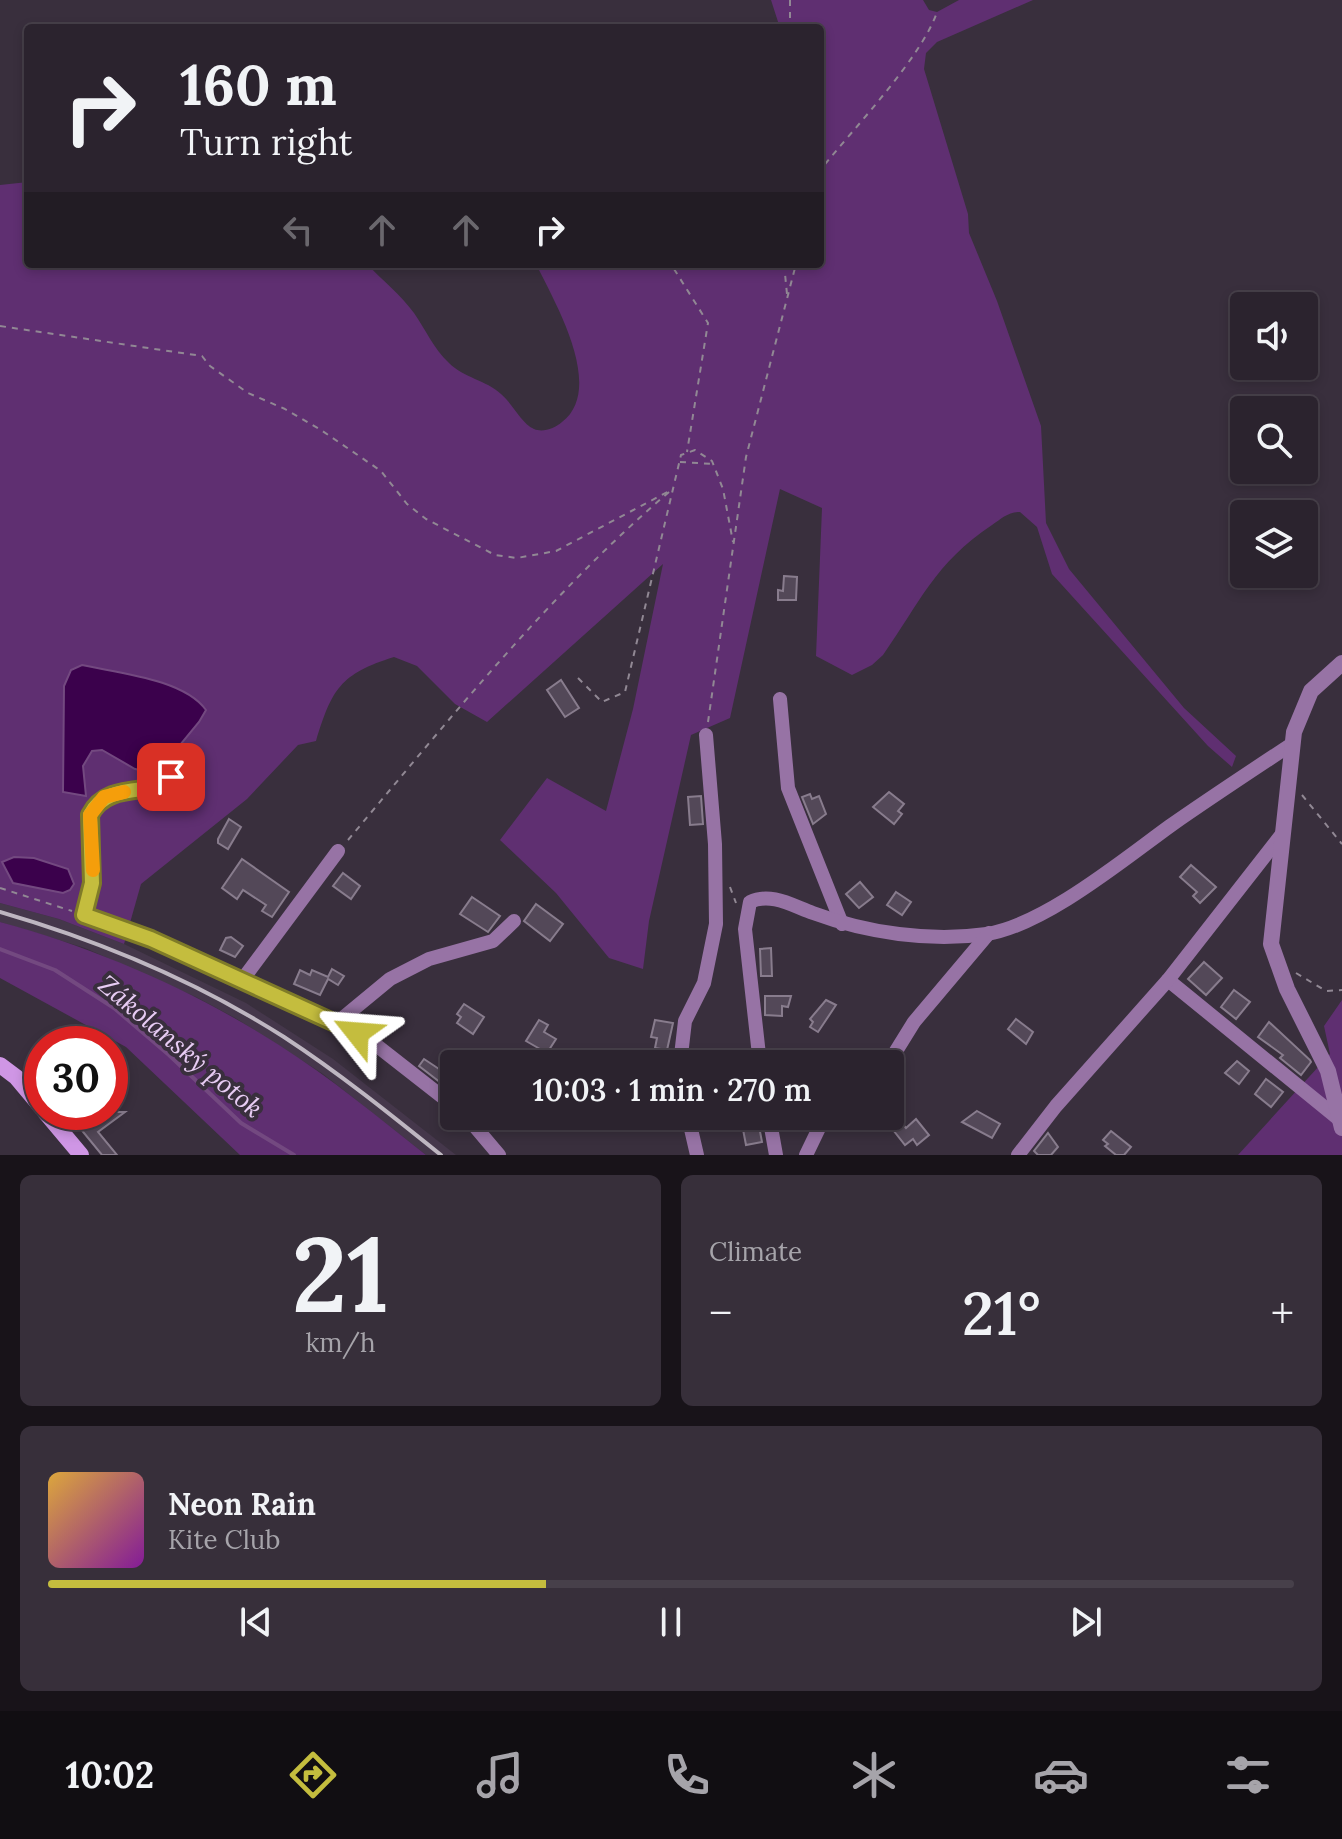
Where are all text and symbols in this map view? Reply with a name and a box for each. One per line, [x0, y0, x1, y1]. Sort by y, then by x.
text: 160 m [180, 49, 337, 120]
icon: right [48, 56, 152, 160]
text: Turn right [180, 119, 353, 165]
icon: left [276, 208, 320, 252]
icon: ahead [360, 208, 404, 252]
icon: ahead [444, 208, 488, 252]
icon: right [528, 208, 572, 252]
map controls [1230, 292, 1318, 588]
button: sound [1230, 292, 1318, 380]
button: search [1230, 396, 1318, 484]
button: layers [1230, 500, 1318, 588]
pin [137, 743, 205, 811]
icon: arrive [149, 755, 193, 799]
water label: Zákolanský potok [92, 968, 270, 1124]
position arrow [315, 991, 399, 1075]
speed limit sign: 30 [24, 1026, 128, 1130]
text: 10:03 · 1 min · 270 m [533, 1071, 811, 1109]
text: 21 [292, 1207, 389, 1340]
text: Climate [709, 1235, 802, 1268]
text: 21° [962, 1275, 1041, 1351]
text: − [709, 1285, 732, 1341]
text: + [1271, 1285, 1294, 1341]
text: km/h [305, 1326, 376, 1359]
text: Neon Rain [168, 1485, 316, 1523]
text: Kite Club [168, 1523, 280, 1556]
icon: previous [234, 1600, 278, 1644]
icon: pause [649, 1600, 693, 1644]
icon: next [1064, 1600, 1108, 1644]
icon: directions [285, 1747, 341, 1803]
icon: music [472, 1747, 528, 1803]
icon: phone [659, 1747, 715, 1803]
icon: climate [846, 1747, 902, 1803]
icon: car [1033, 1747, 1089, 1803]
icon: filters [1220, 1747, 1276, 1803]
text: 10:02 [66, 1752, 154, 1798]

